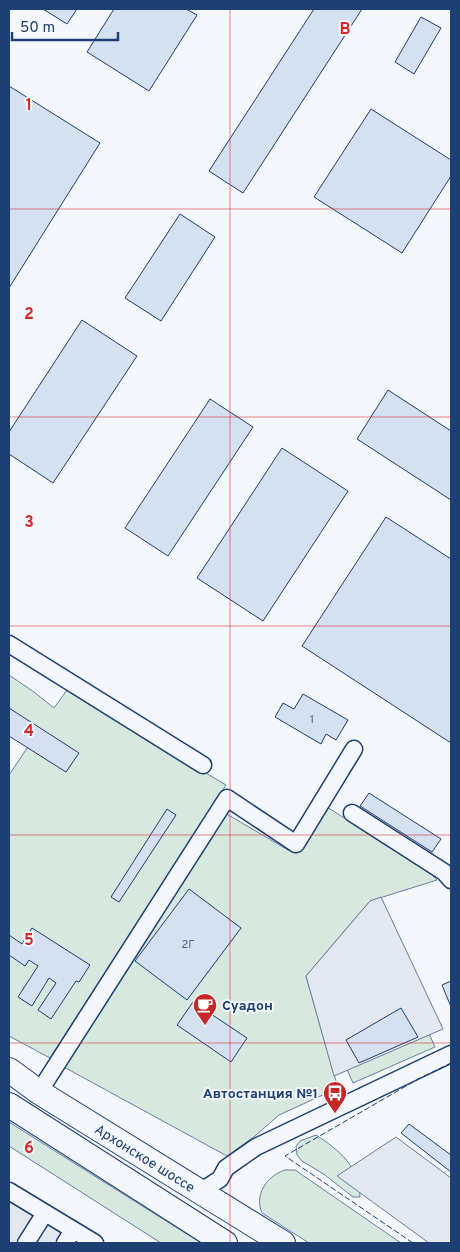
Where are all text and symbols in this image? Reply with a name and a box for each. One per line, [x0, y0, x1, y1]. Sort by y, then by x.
scale bar [12, 10, 119, 42]
text: 50 m [20, 19, 55, 38]
text: B [339, 20, 351, 40]
text: 1 [26, 96, 32, 116]
text: 2 [24, 305, 34, 325]
text: 3 [24, 513, 34, 533]
house number: 1 [310, 713, 314, 727]
text: 4 [24, 722, 34, 742]
text: 5 [24, 931, 34, 951]
house number: 2Г [181, 938, 195, 952]
cafe icon: Суадон [192, 992, 218, 1026]
place label: Суадон [222, 998, 273, 1015]
bus stop icon: Автостанция №1 [322, 1080, 348, 1114]
place label: Автостанция №1 [203, 1086, 318, 1103]
street label: Архонское шоссе [91, 1122, 198, 1197]
text: 6 [24, 1139, 34, 1159]

